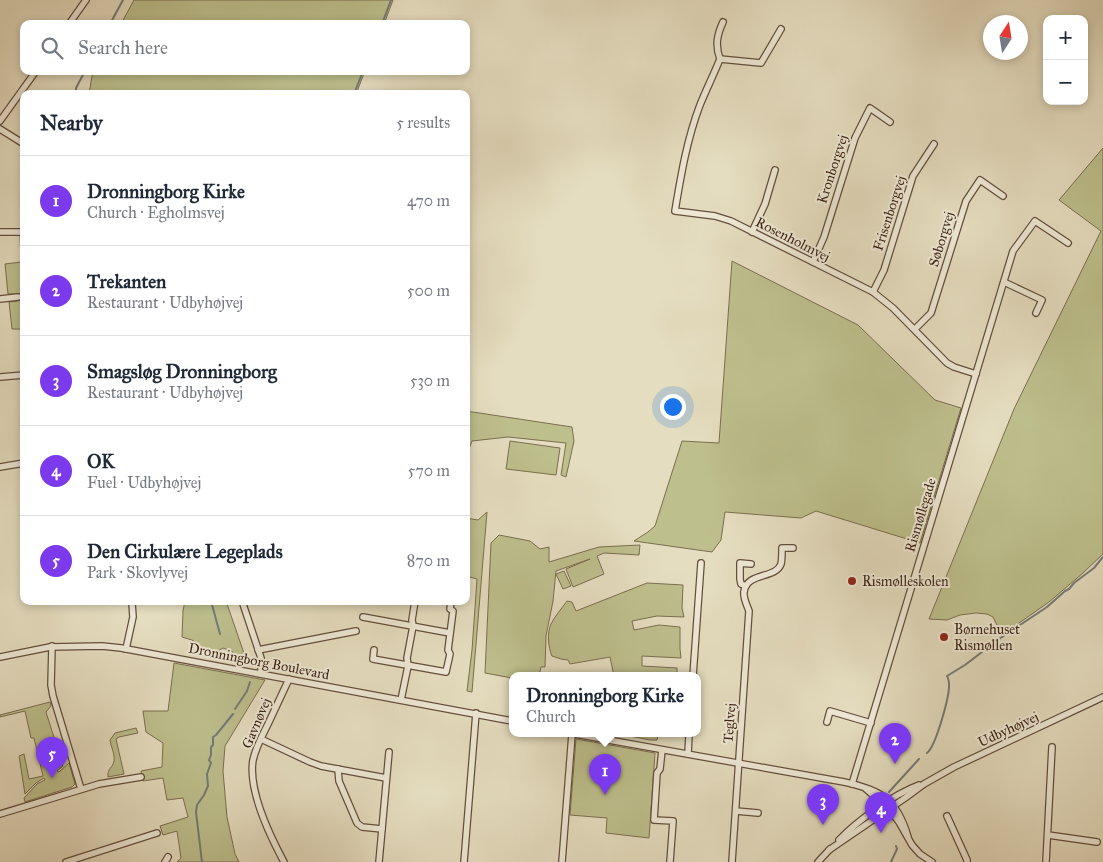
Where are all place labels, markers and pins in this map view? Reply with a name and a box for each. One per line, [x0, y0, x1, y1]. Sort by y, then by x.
place label: Rismølleskolen [862, 573, 949, 590]
marker: Rismølleskolen [846, 575, 858, 587]
place label: Børnehuset Rismøllen [954, 621, 1020, 654]
marker: Børnehuset Rismøllen [938, 631, 950, 643]
pin: 2 [879, 723, 911, 764]
pin: 5 [36, 737, 68, 778]
pin: 1 [589, 754, 621, 795]
pin: 3 [807, 784, 839, 825]
pin: 4 [865, 792, 897, 833]

